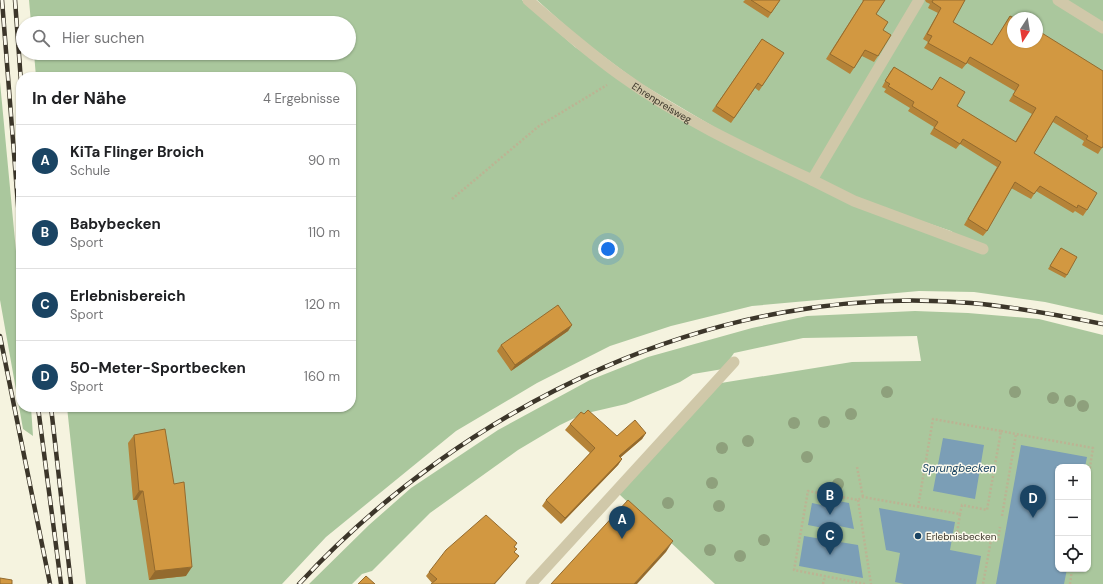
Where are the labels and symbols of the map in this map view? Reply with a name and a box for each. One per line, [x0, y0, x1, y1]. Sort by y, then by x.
north arrow [1007, 12, 1043, 48]
street label: Ehrenpreisweg [629, 79, 694, 126]
your location [598, 239, 618, 259]
water label: Sprungbecken [922, 461, 996, 475]
pin: B [817, 482, 843, 515]
pin: D [1020, 485, 1046, 518]
pin: A [609, 506, 635, 539]
pin: C [817, 522, 843, 555]
place label: Erlebnisbecken [926, 530, 997, 543]
marker: Erlebnisbecken [913, 531, 923, 541]

